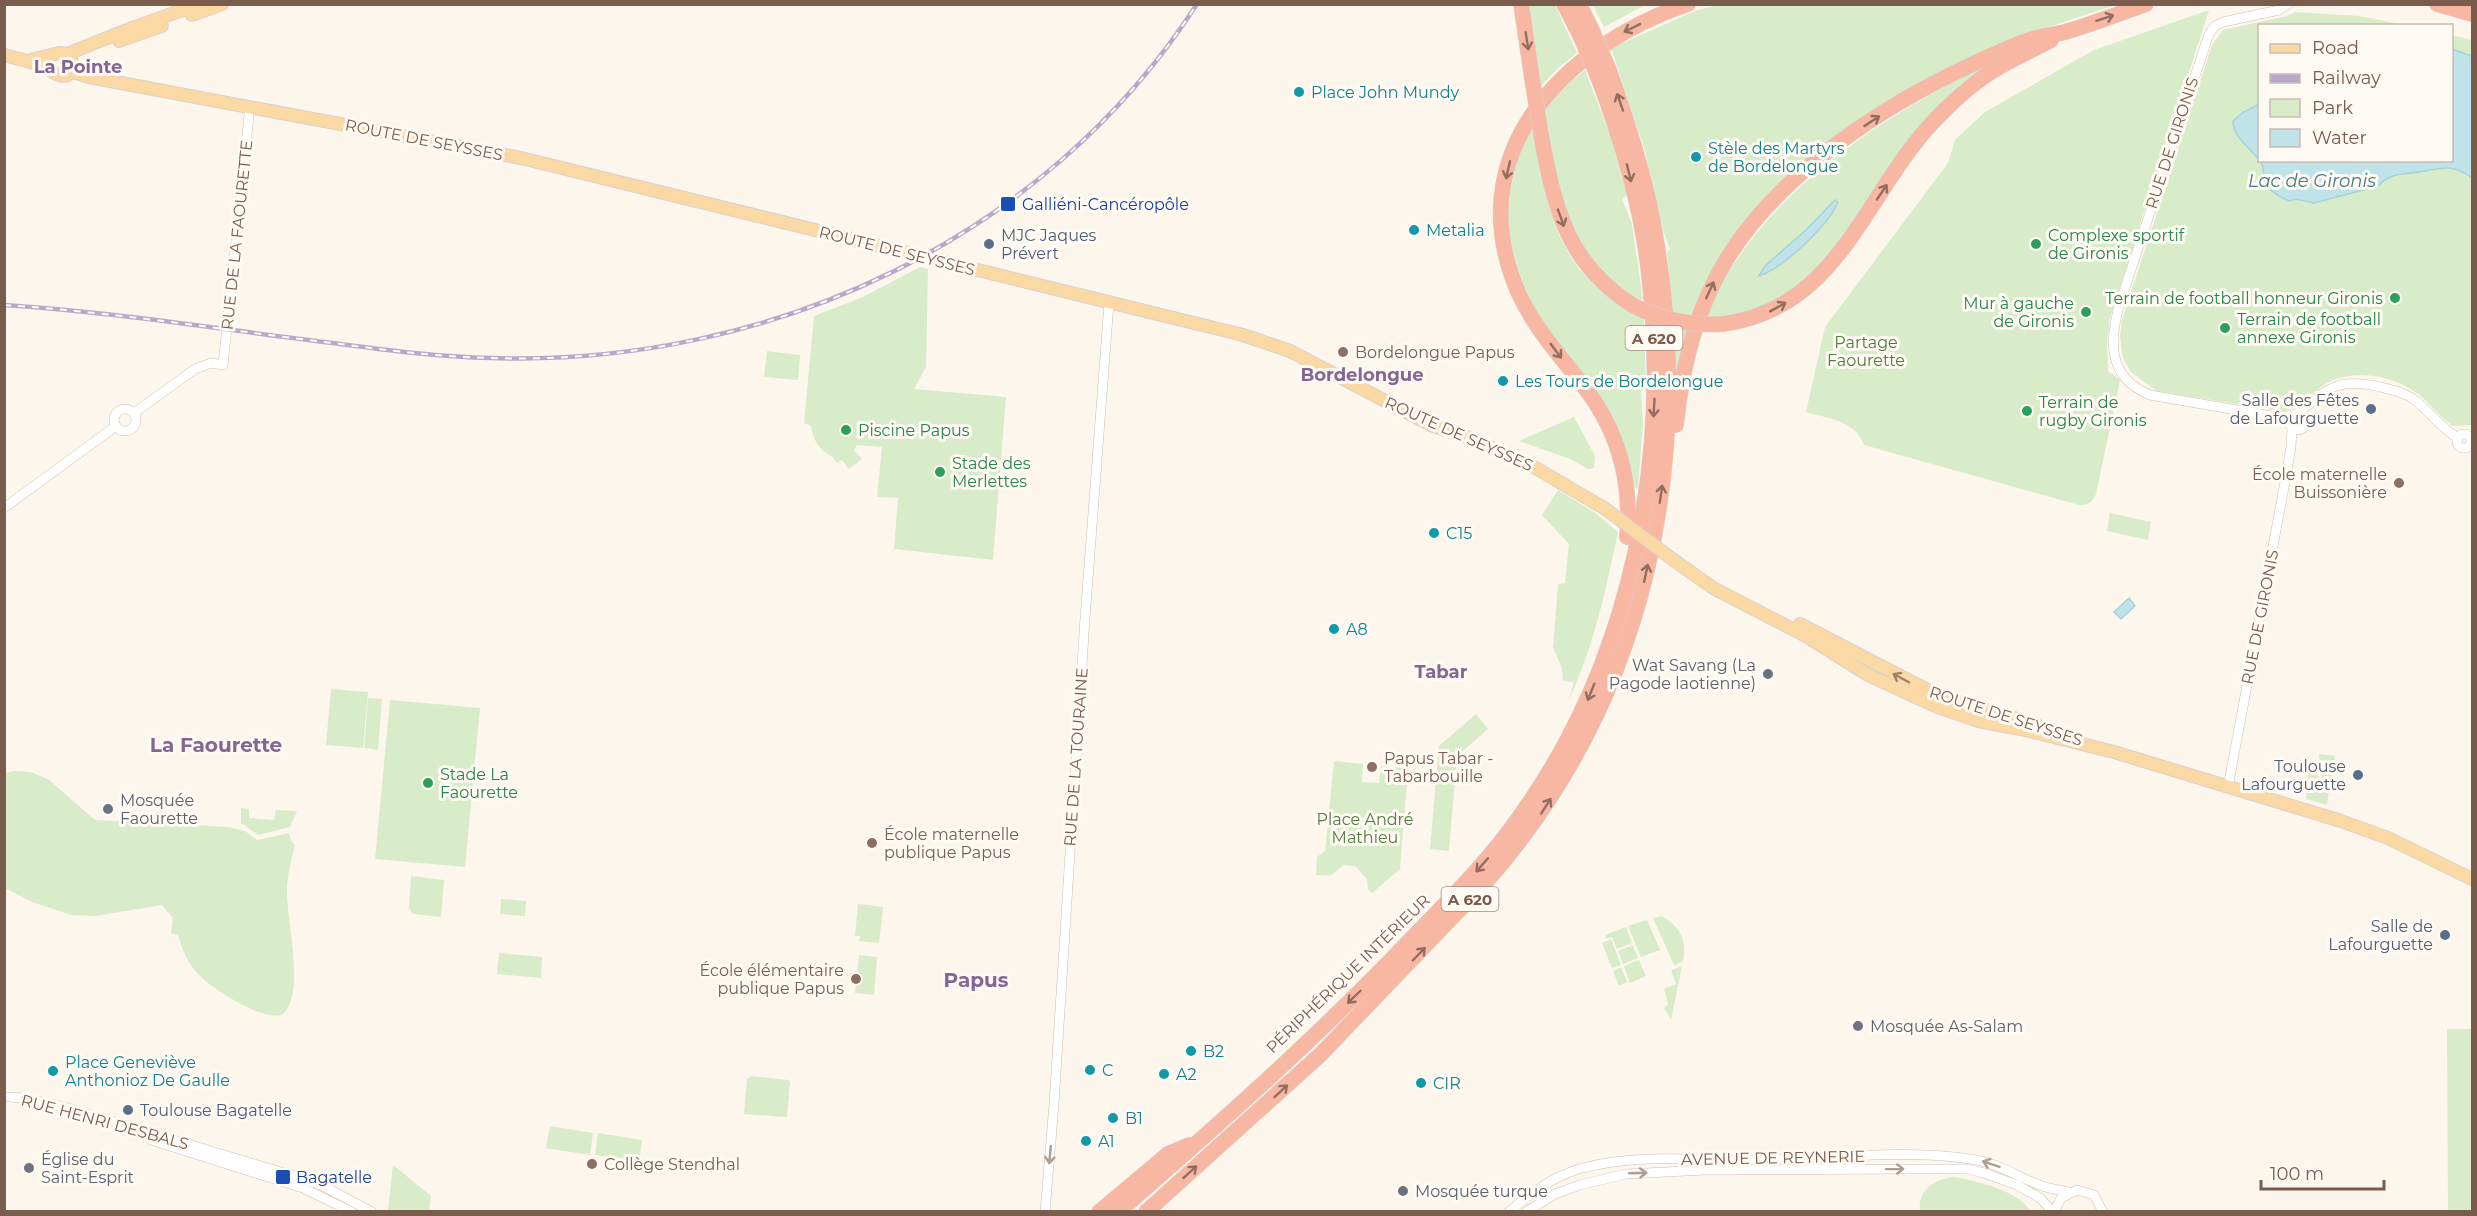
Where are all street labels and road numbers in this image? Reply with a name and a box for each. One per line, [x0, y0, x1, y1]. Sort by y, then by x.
street label: RUE DE GIRONIS [2142, 75, 2202, 211]
street label: ROUTE DE SEYSSES [344, 115, 505, 165]
street label: RUE DE LA FAOURETTE [218, 139, 256, 331]
street label: ROUTE DE SEYSSES [817, 222, 977, 280]
road number: A 620 [1626, 326, 1682, 350]
street label: ROUTE DE SEYSSES [1382, 393, 1536, 475]
street label: RUE DE GIRONIS [2238, 548, 2282, 686]
street label: RUE DE LA TOURAINE [1060, 667, 1092, 847]
street label: ROUTE DE SEYSSES [1927, 682, 2085, 750]
road number: A 620 [1442, 887, 1498, 911]
street label: PÉRIPHÉRIQUE INTÉRIEUR [1262, 891, 1434, 1057]
street label: RUE HENRI DESBALS [19, 1090, 191, 1154]
street label: AVENUE DE REYNERIE [1681, 1147, 1865, 1169]

